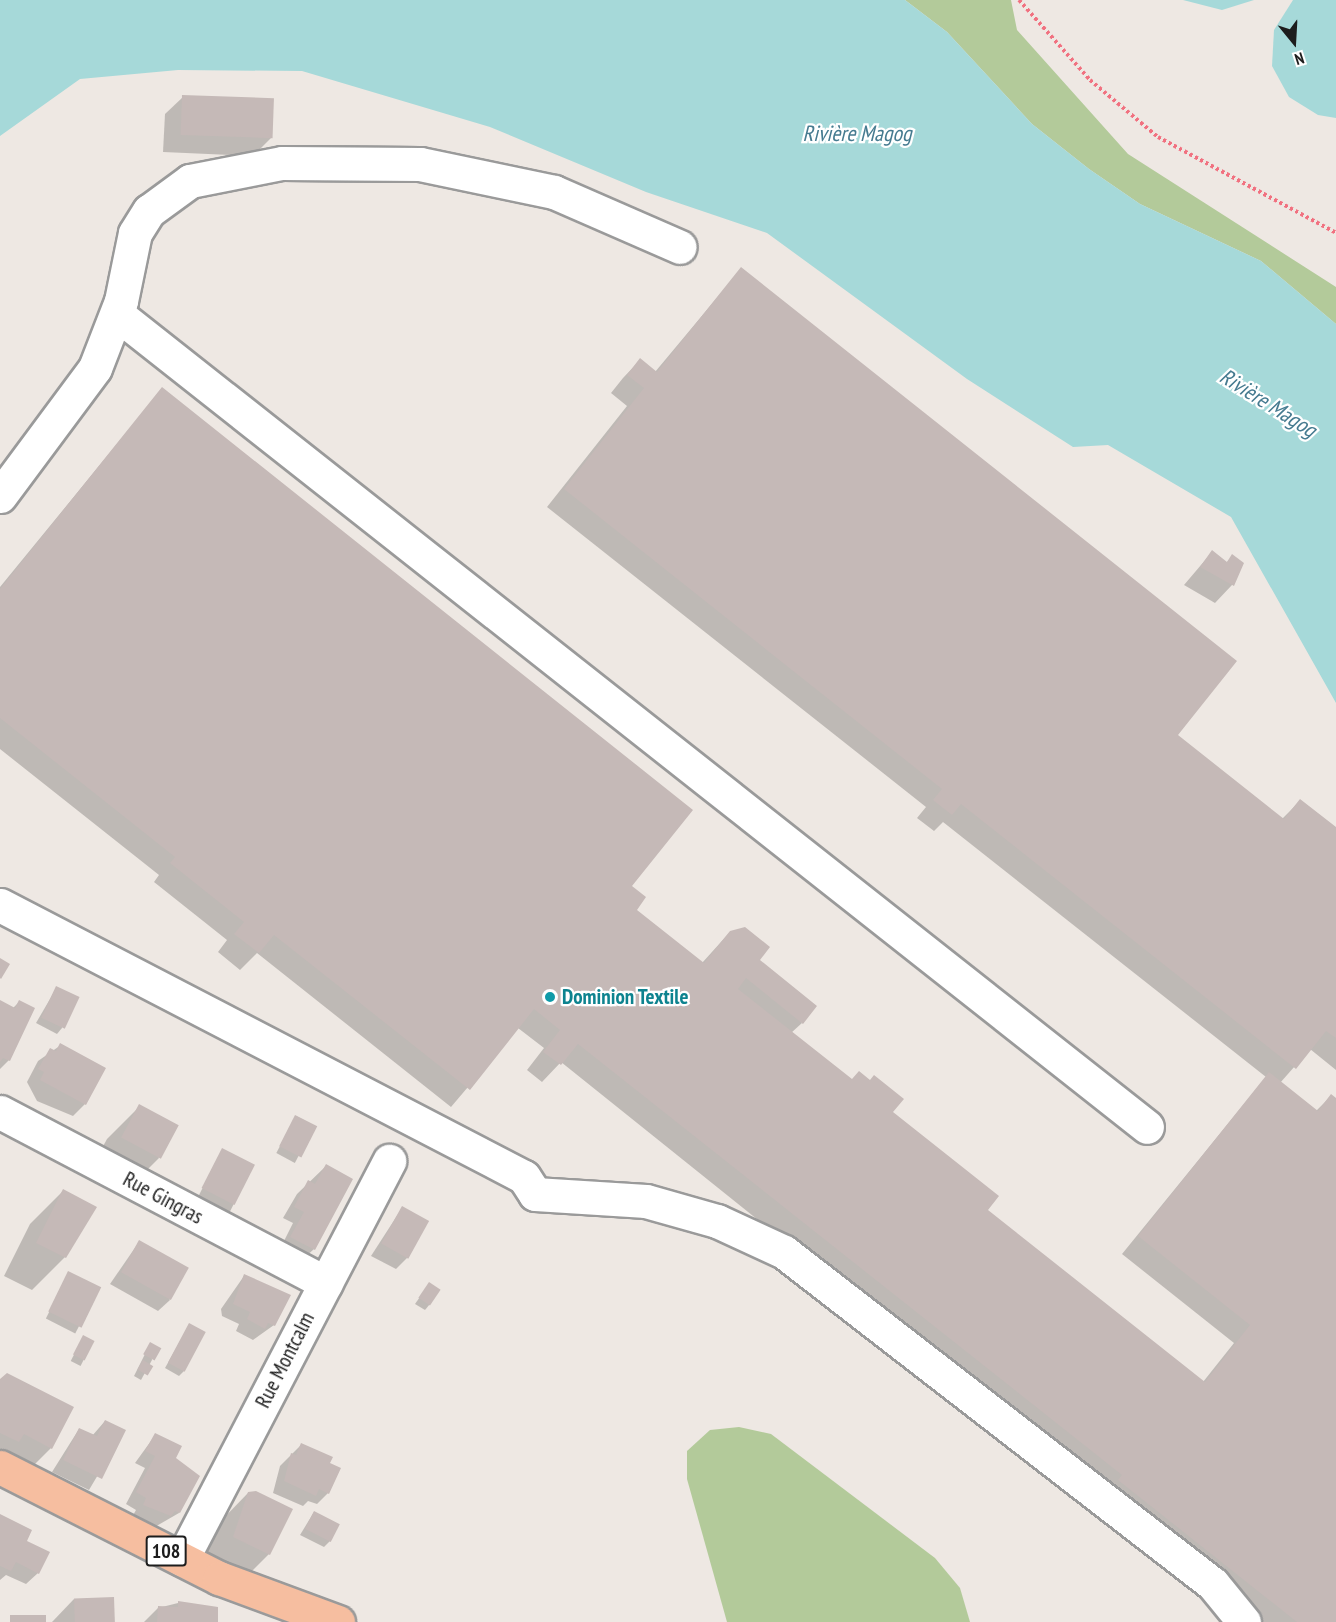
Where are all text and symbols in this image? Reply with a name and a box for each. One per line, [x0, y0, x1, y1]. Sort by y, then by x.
north arrow [1264, 12, 1324, 72]
text: N [1292, 48, 1307, 70]
water label: Rivière Magog [803, 121, 911, 147]
water label: Rivière Magog [1215, 363, 1321, 443]
place label: Dominion Textile [562, 984, 689, 1010]
marker: Dominion Textile [543, 990, 557, 1004]
street label: Rue Gingras [119, 1167, 207, 1229]
street label: Rue Montcalm [250, 1308, 320, 1412]
road number: 108 [145, 1534, 187, 1568]

